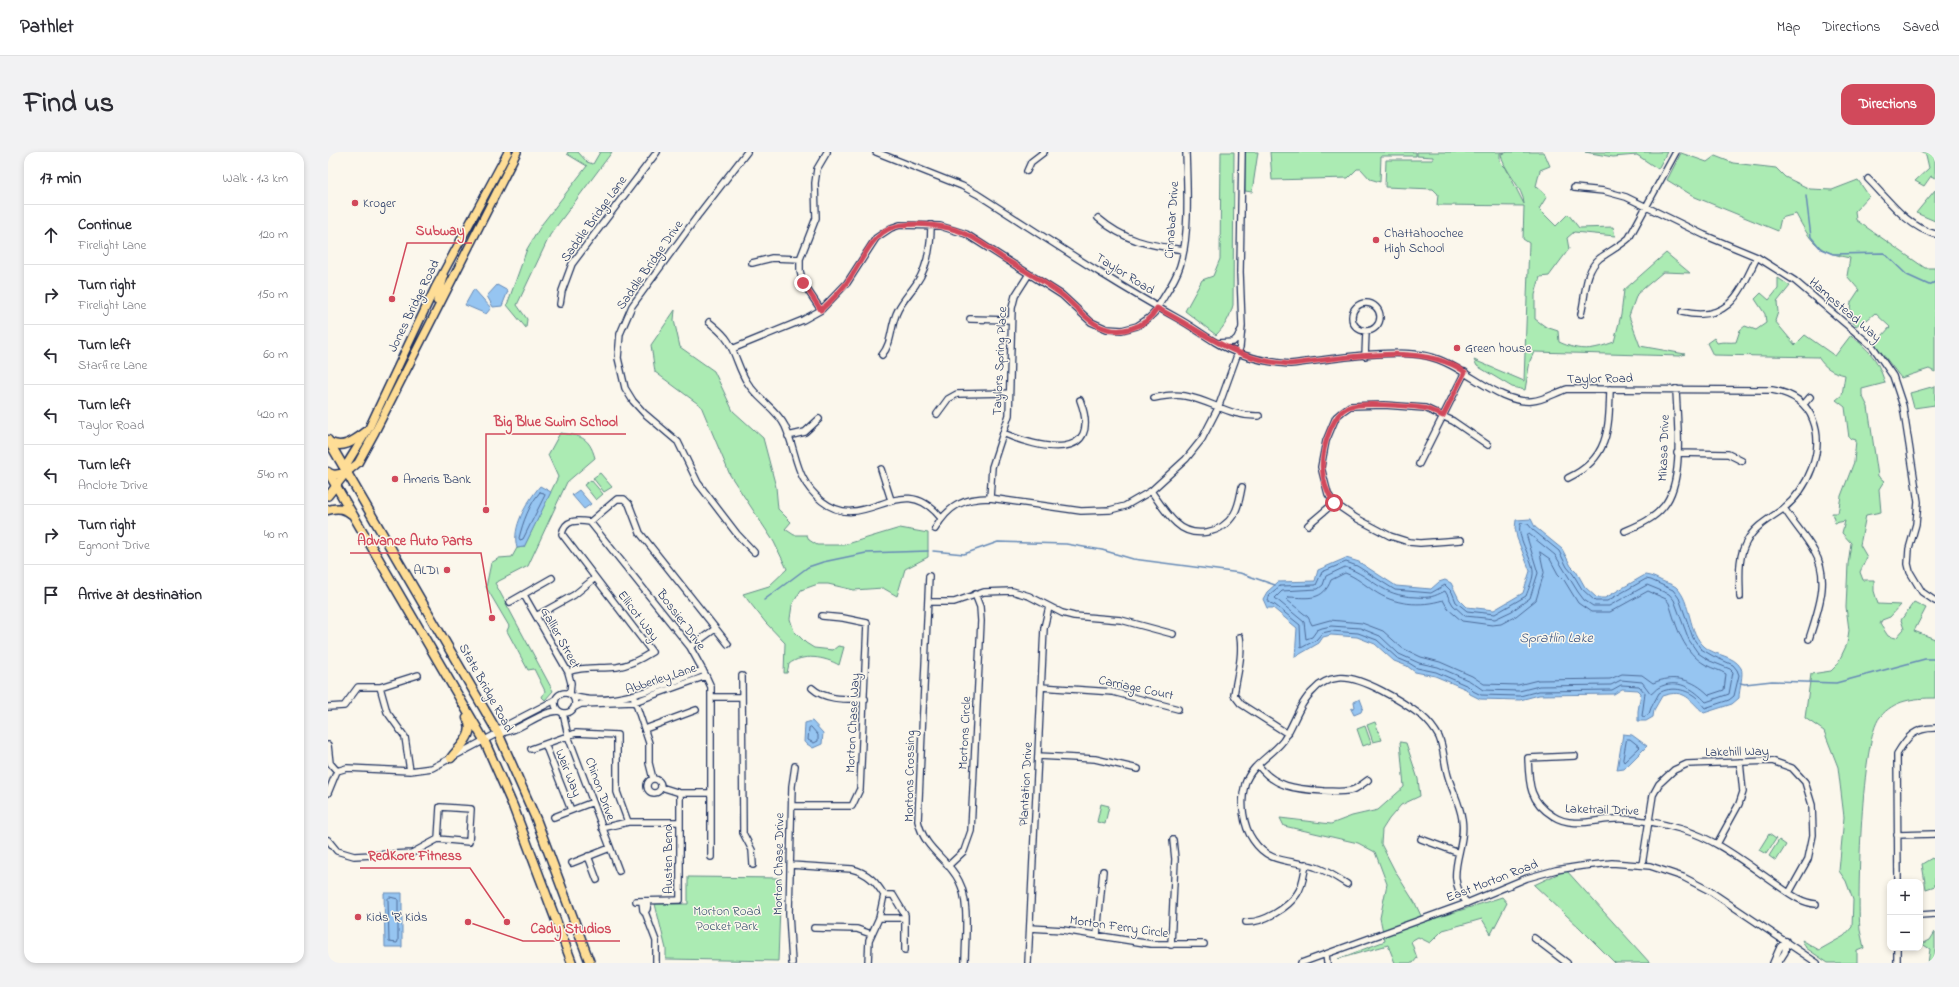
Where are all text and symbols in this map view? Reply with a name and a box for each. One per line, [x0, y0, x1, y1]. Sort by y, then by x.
text: Pathlet [20, 14, 74, 41]
text: Map [1777, 17, 1800, 38]
text: Directions [1822, 17, 1880, 38]
text: Saved [1902, 17, 1939, 38]
text: Find us [24, 84, 114, 125]
button: Directions [1841, 84, 1935, 125]
text: 17 min [40, 166, 81, 191]
text: Walk · 1.3 km [223, 169, 288, 188]
street label: Saddle Bridge Lane [556, 172, 633, 267]
street label: Cinnabar Drive [1160, 180, 1184, 259]
place label: Kroger [363, 194, 397, 214]
marker: Kroger [350, 198, 360, 208]
text: Continue [78, 214, 132, 236]
street label: Saddle Bridge Drive [612, 216, 689, 314]
callout: Subway [407, 217, 472, 243]
text: Subway [416, 221, 465, 244]
icon: ahead [40, 224, 62, 246]
place label: Chattahoochee High School [1384, 224, 1464, 259]
text: 120 m [258, 225, 288, 244]
marker: Chattahoochee High School [1371, 235, 1381, 245]
text: Firelight Lane [78, 236, 146, 255]
street label: Taylor Road [1091, 248, 1159, 301]
street label: Jones Bridge Road [383, 256, 446, 356]
street label: Hampstead Way [1804, 273, 1885, 348]
text: Turn right [78, 274, 136, 296]
route end [794, 274, 812, 292]
icon: right [40, 284, 62, 306]
text: 150 m [257, 285, 288, 304]
text: Firelight Lane [78, 296, 146, 315]
street label: Taylors Spring Place [988, 306, 1013, 416]
text: Turn left [78, 334, 131, 356]
place label: Green house [1465, 339, 1531, 358]
marker: Green house [1452, 343, 1462, 353]
icon: left [40, 344, 62, 366]
text: 60 m [263, 345, 288, 364]
text: Starfire Lane [78, 356, 147, 375]
street label: Taylor Road [1567, 369, 1634, 390]
text: Turn left [78, 394, 131, 416]
icon: left [40, 404, 62, 426]
text: 420 m [257, 405, 288, 424]
callout: Big Blue Swim School [486, 408, 626, 434]
text: Big Blue Swim School [493, 412, 619, 435]
street label: Mikasa Drive [1653, 414, 1675, 482]
text: Taylor Road [78, 416, 144, 435]
text: Turn left [78, 454, 131, 476]
icon: left [40, 464, 62, 486]
text: 540 m [256, 465, 288, 484]
place label: Ameris Bank [403, 470, 471, 489]
marker: Ameris Bank [390, 474, 400, 484]
text: Anclote Drive [78, 476, 148, 495]
route start [1325, 494, 1343, 512]
text: Turn right [78, 514, 136, 536]
icon: right [40, 524, 62, 546]
text: 40 m [264, 525, 288, 544]
callout: Advance Auto Parts [350, 527, 481, 553]
text: Advance Auto Parts [357, 531, 473, 552]
text: Egmont Drive [78, 536, 150, 555]
place label: ALDI [414, 561, 439, 580]
marker: ALDI [442, 565, 452, 575]
icon: arrive [40, 584, 62, 606]
text: Arrive at destination [78, 584, 202, 606]
street label: Bossier Drive [651, 585, 710, 654]
street label: Ellicot Way [612, 587, 663, 646]
street label: Gallier Street [535, 604, 585, 673]
water label: Spratlin Lake [1519, 628, 1594, 649]
street label: State Bridge Road [453, 640, 519, 737]
street label: Abberley Lane [623, 659, 699, 700]
street label: Carriage Court [1097, 671, 1176, 706]
street label: Morton Chase Way [841, 673, 866, 773]
street label: Mortons Circle [954, 696, 976, 770]
street label: Mortons Crossing [900, 730, 921, 822]
street label: Plantation Drive [1014, 741, 1038, 826]
street label: Lakehill Way [1705, 742, 1769, 763]
street label: Weir Way [549, 746, 586, 800]
street label: Chinon Drive [580, 755, 620, 823]
street label: Laketrail Drive [1565, 799, 1639, 821]
street label: Morton Chase Drive [769, 812, 789, 915]
street label: Austen Bend [659, 823, 678, 894]
callout: RedKore Fitness [360, 842, 470, 868]
text: RedKore Fitness [367, 846, 462, 867]
street label: East Morton Road [1443, 855, 1541, 907]
map controls [1887, 879, 1923, 951]
button: + [1887, 879, 1923, 915]
park label: Morton Road Pocket Park [693, 902, 762, 936]
place label: Kids 'R' Kids [366, 908, 428, 927]
street label: Morton Ferry Circle [1068, 911, 1170, 944]
marker: Kids 'R' Kids [353, 912, 363, 922]
callout: Cady Studios [523, 915, 620, 941]
button: − [1887, 915, 1923, 951]
text: Cady Studios [531, 919, 611, 942]

